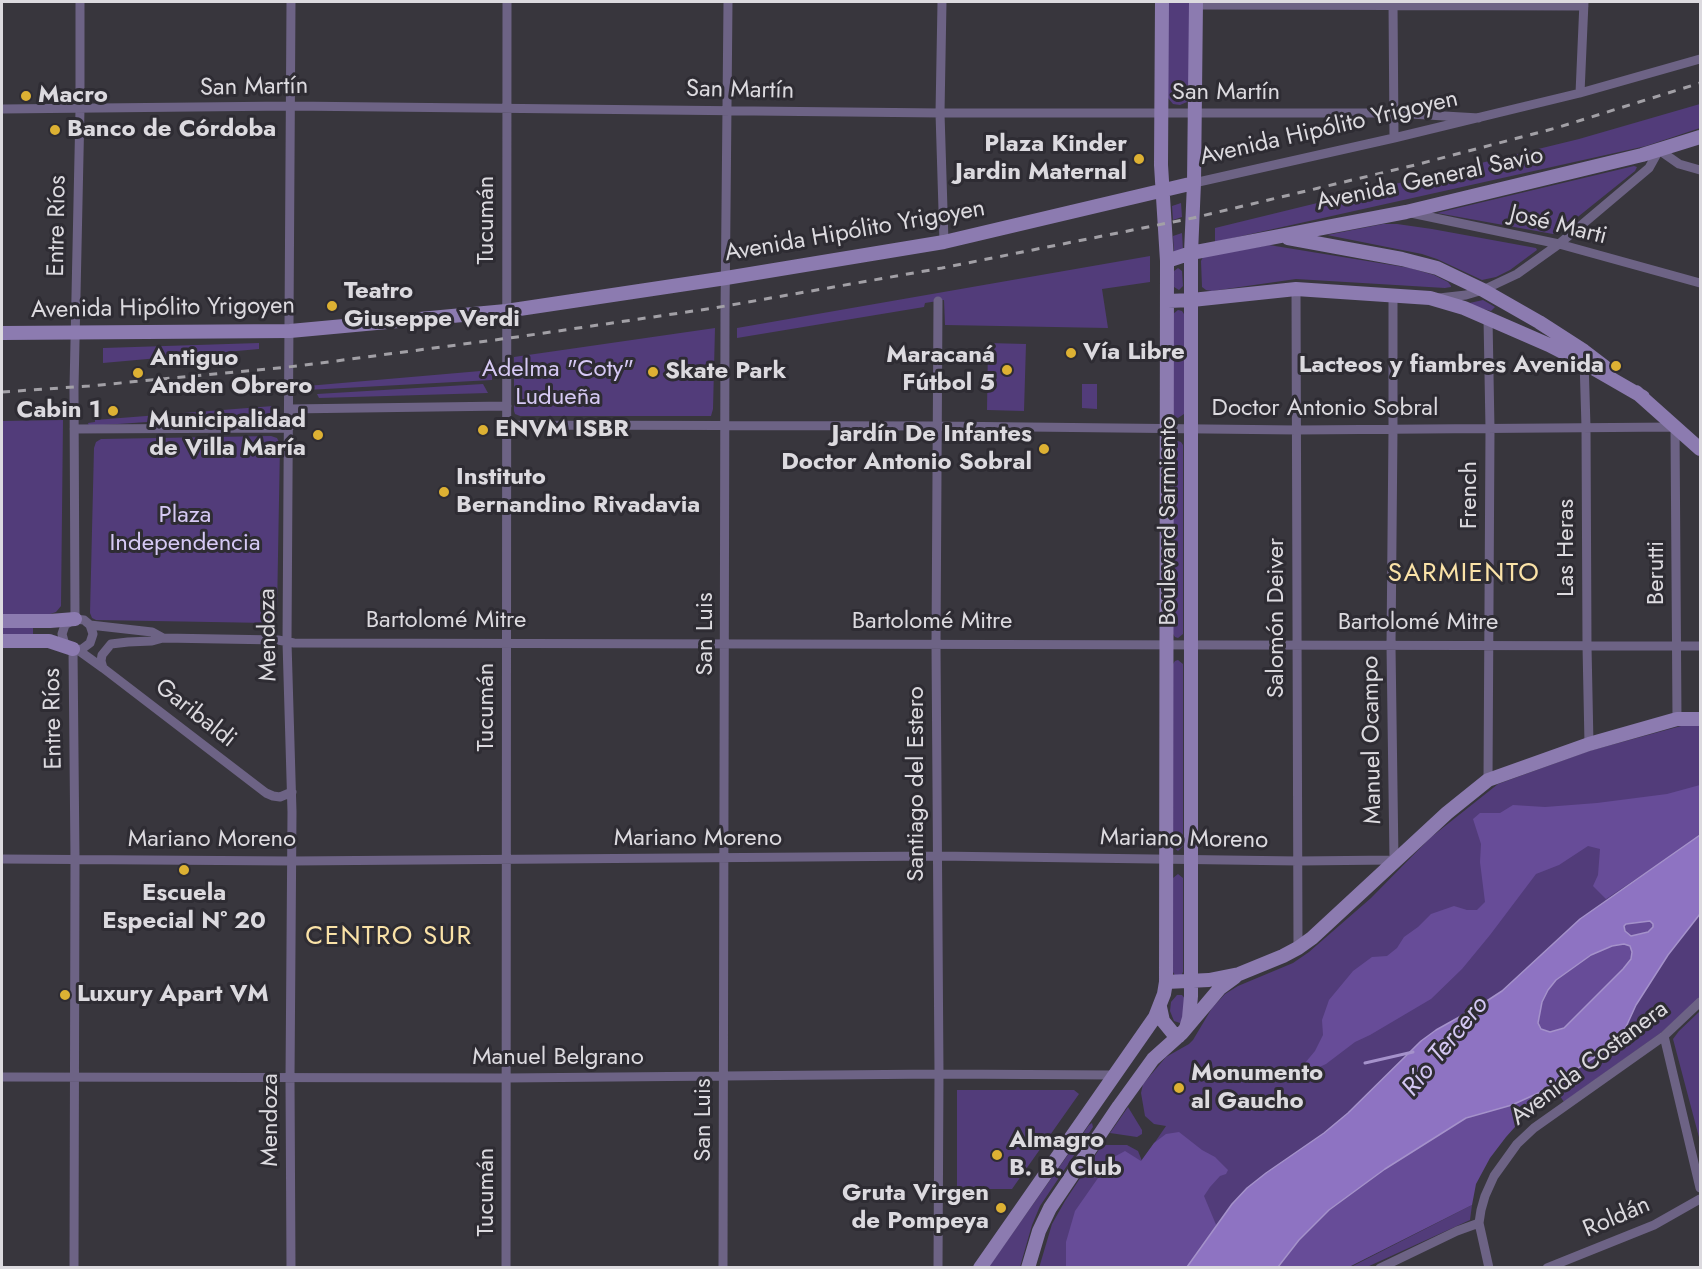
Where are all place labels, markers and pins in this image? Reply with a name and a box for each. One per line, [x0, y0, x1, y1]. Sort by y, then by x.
place label: Macro [38, 82, 108, 110]
marker: Macro [19, 89, 33, 103]
place label: Banco de Córdoba [67, 116, 276, 144]
marker: Banco de Córdoba [48, 123, 62, 137]
place label: Plaza Kinder Jardin Maternal [955, 131, 1127, 187]
marker: Plaza Kinder Jardin Maternal [1132, 152, 1146, 166]
place label: Teatro Giuseppe Verdi [344, 278, 520, 334]
marker: Teatro Giuseppe Verdi [325, 299, 339, 313]
place label: Vía Libre [1083, 339, 1185, 367]
place label: Maracaná Fútbol 5 [886, 342, 995, 398]
place label: Antiguo Anden Obrero [150, 345, 312, 401]
marker: Vía Libre [1064, 346, 1078, 360]
place label: Lacteos y fiambres Avenida [1299, 352, 1604, 380]
place label: Skate Park [665, 358, 786, 386]
marker: Lacteos y fiambres Avenida [1609, 359, 1623, 373]
marker: Maracaná Fútbol 5 [1000, 363, 1014, 377]
marker: Skate Park [646, 365, 660, 379]
marker: Antiguo Anden Obrero [131, 366, 145, 380]
place label: Cabin 1 [17, 397, 101, 425]
marker: Cabin 1 [106, 404, 120, 418]
place label: Municipalidad de Villa María [149, 407, 306, 463]
place label: ENVM ISBR [495, 416, 629, 444]
place label: Jardín De Infantes Doctor Antonio Sobral [781, 421, 1032, 477]
marker: ENVM ISBR [476, 423, 490, 437]
marker: Municipalidad de Villa María [311, 428, 325, 442]
marker: Jardín De Infantes Doctor Antonio Sobral [1037, 442, 1051, 456]
place label: Instituto Bernandino Rivadavia [456, 464, 700, 520]
marker: Instituto Bernandino Rivadavia [437, 485, 451, 499]
marker: Escuela Especial Nº 20 [177, 863, 191, 877]
place label: Escuela Especial Nº 20 [102, 880, 266, 936]
place label: Luxury Apart VM [77, 981, 269, 1009]
marker: Luxury Apart VM [58, 988, 72, 1002]
place label: Monumento al Gaucho [1191, 1060, 1323, 1116]
marker: Monumento al Gaucho [1172, 1081, 1186, 1095]
place label: Almagro B. B. Club [1009, 1127, 1122, 1183]
marker: Almagro B. B. Club [990, 1148, 1004, 1162]
place label: Gruta Virgen de Pompeya [842, 1180, 989, 1236]
marker: Gruta Virgen de Pompeya [994, 1201, 1008, 1215]

